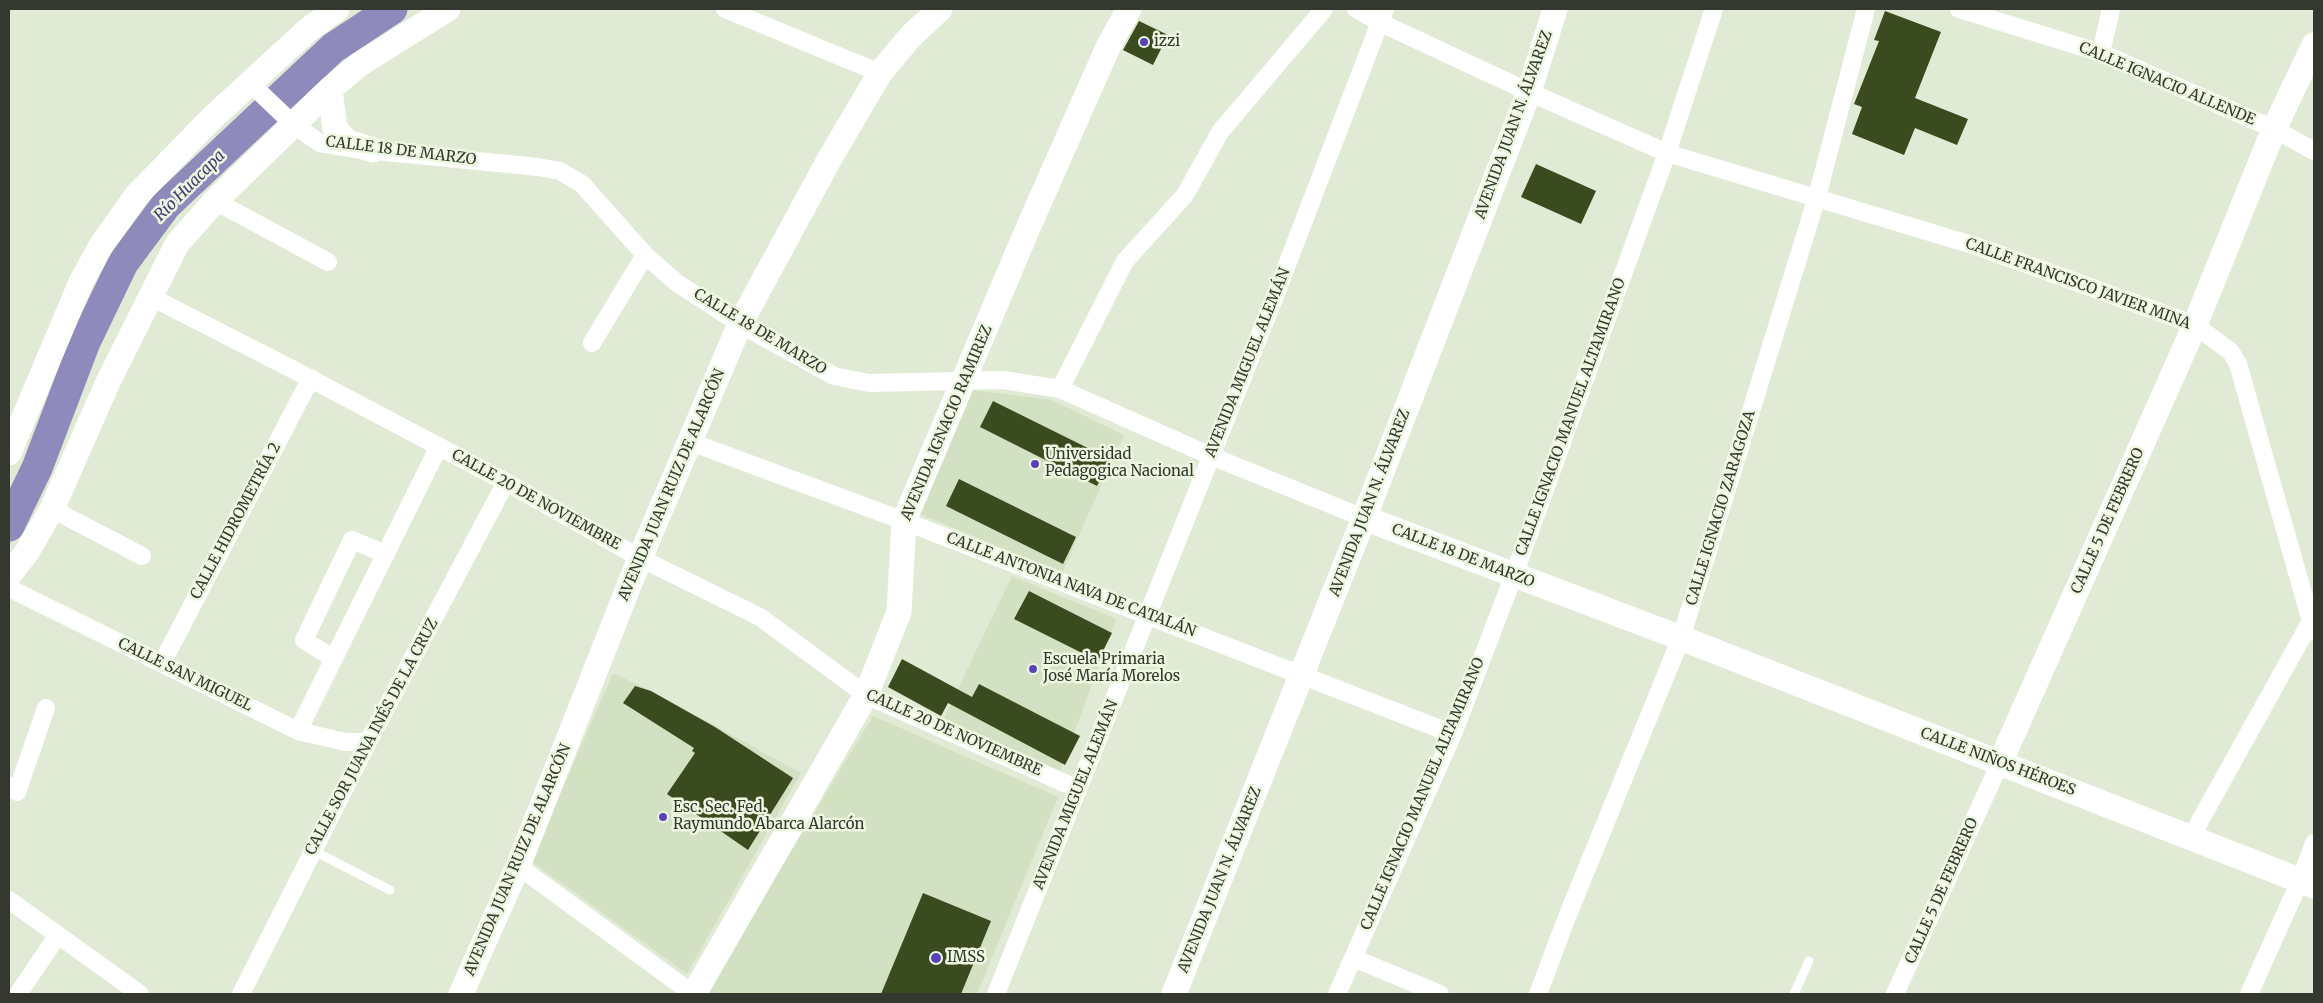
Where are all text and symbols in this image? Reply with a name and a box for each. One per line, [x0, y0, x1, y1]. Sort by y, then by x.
street label: AVENIDA JUAN N. ÁLVAREZ [1471, 28, 1557, 222]
place label: izzi [1154, 33, 1180, 51]
marker: izzi [1138, 36, 1150, 48]
street label: CALLE IGNACIO ALLENDE [2076, 39, 2258, 129]
street label: CALLE 18 DE MARZO [325, 133, 477, 169]
water label: Río Huacapa [151, 147, 229, 225]
street label: CALLE FRANCISCO JAVIER MINA [1963, 235, 2193, 333]
street label: AVENIDA MIGUEL ALEMÁN [1202, 266, 1294, 460]
street label: CALLE IGNACIO MANUEL ALTAMIRANO [1512, 276, 1630, 558]
street label: CALLE 18 DE MARZO [690, 285, 830, 379]
street label: AVENIDA IGNACIO RAMIREZ [898, 323, 996, 523]
street label: AVENIDA JUAN RUIZ DE ALARCÓN [615, 366, 729, 604]
street label: AVENIDA JUAN N. ÁLVAREZ [1326, 407, 1414, 599]
street label: CALLE IGNACIO ZARAGOZA [1683, 408, 1759, 608]
street label: CALLE HIDROMETRÍA 2 [187, 440, 285, 602]
street label: CALLE 5 DE FEBRERO [2068, 445, 2148, 597]
street label: CALLE 20 DE NOVIEMBRE [448, 446, 624, 554]
place label: Universidad Pedagogica Nacional [1045, 446, 1194, 481]
marker: Universidad Pedagogica Nacional [1029, 458, 1041, 470]
street label: CALLE 18 DE MARZO [1389, 520, 1537, 592]
street label: CALLE ANTONIA NAVA DE CATALÁN [944, 529, 1198, 641]
street label: CALLE SOR JUANA INÉS DE LA CRUZ [302, 616, 442, 858]
street label: CALLE SAN MIGUEL [115, 635, 255, 715]
place label: Escuela Primaria José María Morelos [1043, 651, 1180, 686]
street label: CALLE IGNACIO MANUEL ALTAMIRANO [1357, 655, 1489, 933]
marker: Escuela Primaria José María Morelos [1027, 663, 1039, 675]
street label: CALLE 20 DE NOVIEMBRE [863, 686, 1045, 780]
street label: AVENIDA MIGUEL ALEMÁN [1030, 698, 1122, 892]
street label: CALLE NIÑOS HÉROES [1918, 724, 2078, 800]
street label: AVENIDA JUAN RUIZ DE ALARCÓN [461, 741, 575, 979]
street label: AVENIDA JUAN N. ÁLVAREZ [1174, 784, 1266, 976]
place label: Esc. Sec. Fed. Raymundo Abarca Alarcón [673, 799, 864, 834]
marker: Esc. Sec. Fed. Raymundo Abarca Alarcón [657, 811, 669, 823]
street label: CALLE 5 DE FEBRERO [1902, 815, 1982, 967]
place label: IMSS [947, 949, 985, 967]
marker: IMSS [929, 951, 943, 965]

